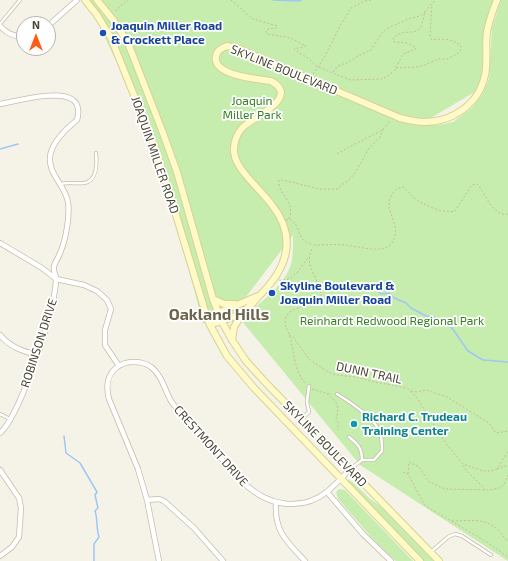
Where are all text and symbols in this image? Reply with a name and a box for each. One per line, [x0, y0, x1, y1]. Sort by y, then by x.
north arrow [16, 16, 56, 56]
text: N [32, 18, 40, 31]
place label: Joaquin Miller Road & Crockett Place [111, 19, 222, 47]
marker: Joaquin Miller Road & Crockett Place [98, 28, 108, 38]
street label: SKYLINE BOULEVARD [228, 42, 340, 98]
street label: JOAQUIN MILLER ROAD [128, 94, 182, 216]
park label: Joaquin Miller Park [222, 94, 282, 122]
place label: Skyline Boulevard & Joaquin Miller Road [280, 279, 394, 307]
marker: Skyline Boulevard & Joaquin Miller Road [267, 288, 277, 298]
street label: ROBINSON DRIVE [18, 297, 60, 389]
district label: Oakland Hills [169, 305, 269, 325]
park label: Reinhardt Redwood Regional Park [300, 314, 484, 328]
street label: DUNN TRAIL [335, 359, 403, 387]
street label: SKYLINE BOULEVARD [280, 398, 370, 490]
street label: CRESTMONT DRIVE [171, 403, 251, 489]
place label: Richard C. Trudeau Training Center [362, 410, 467, 438]
marker: Richard C. Trudeau Training Center [349, 419, 359, 429]

